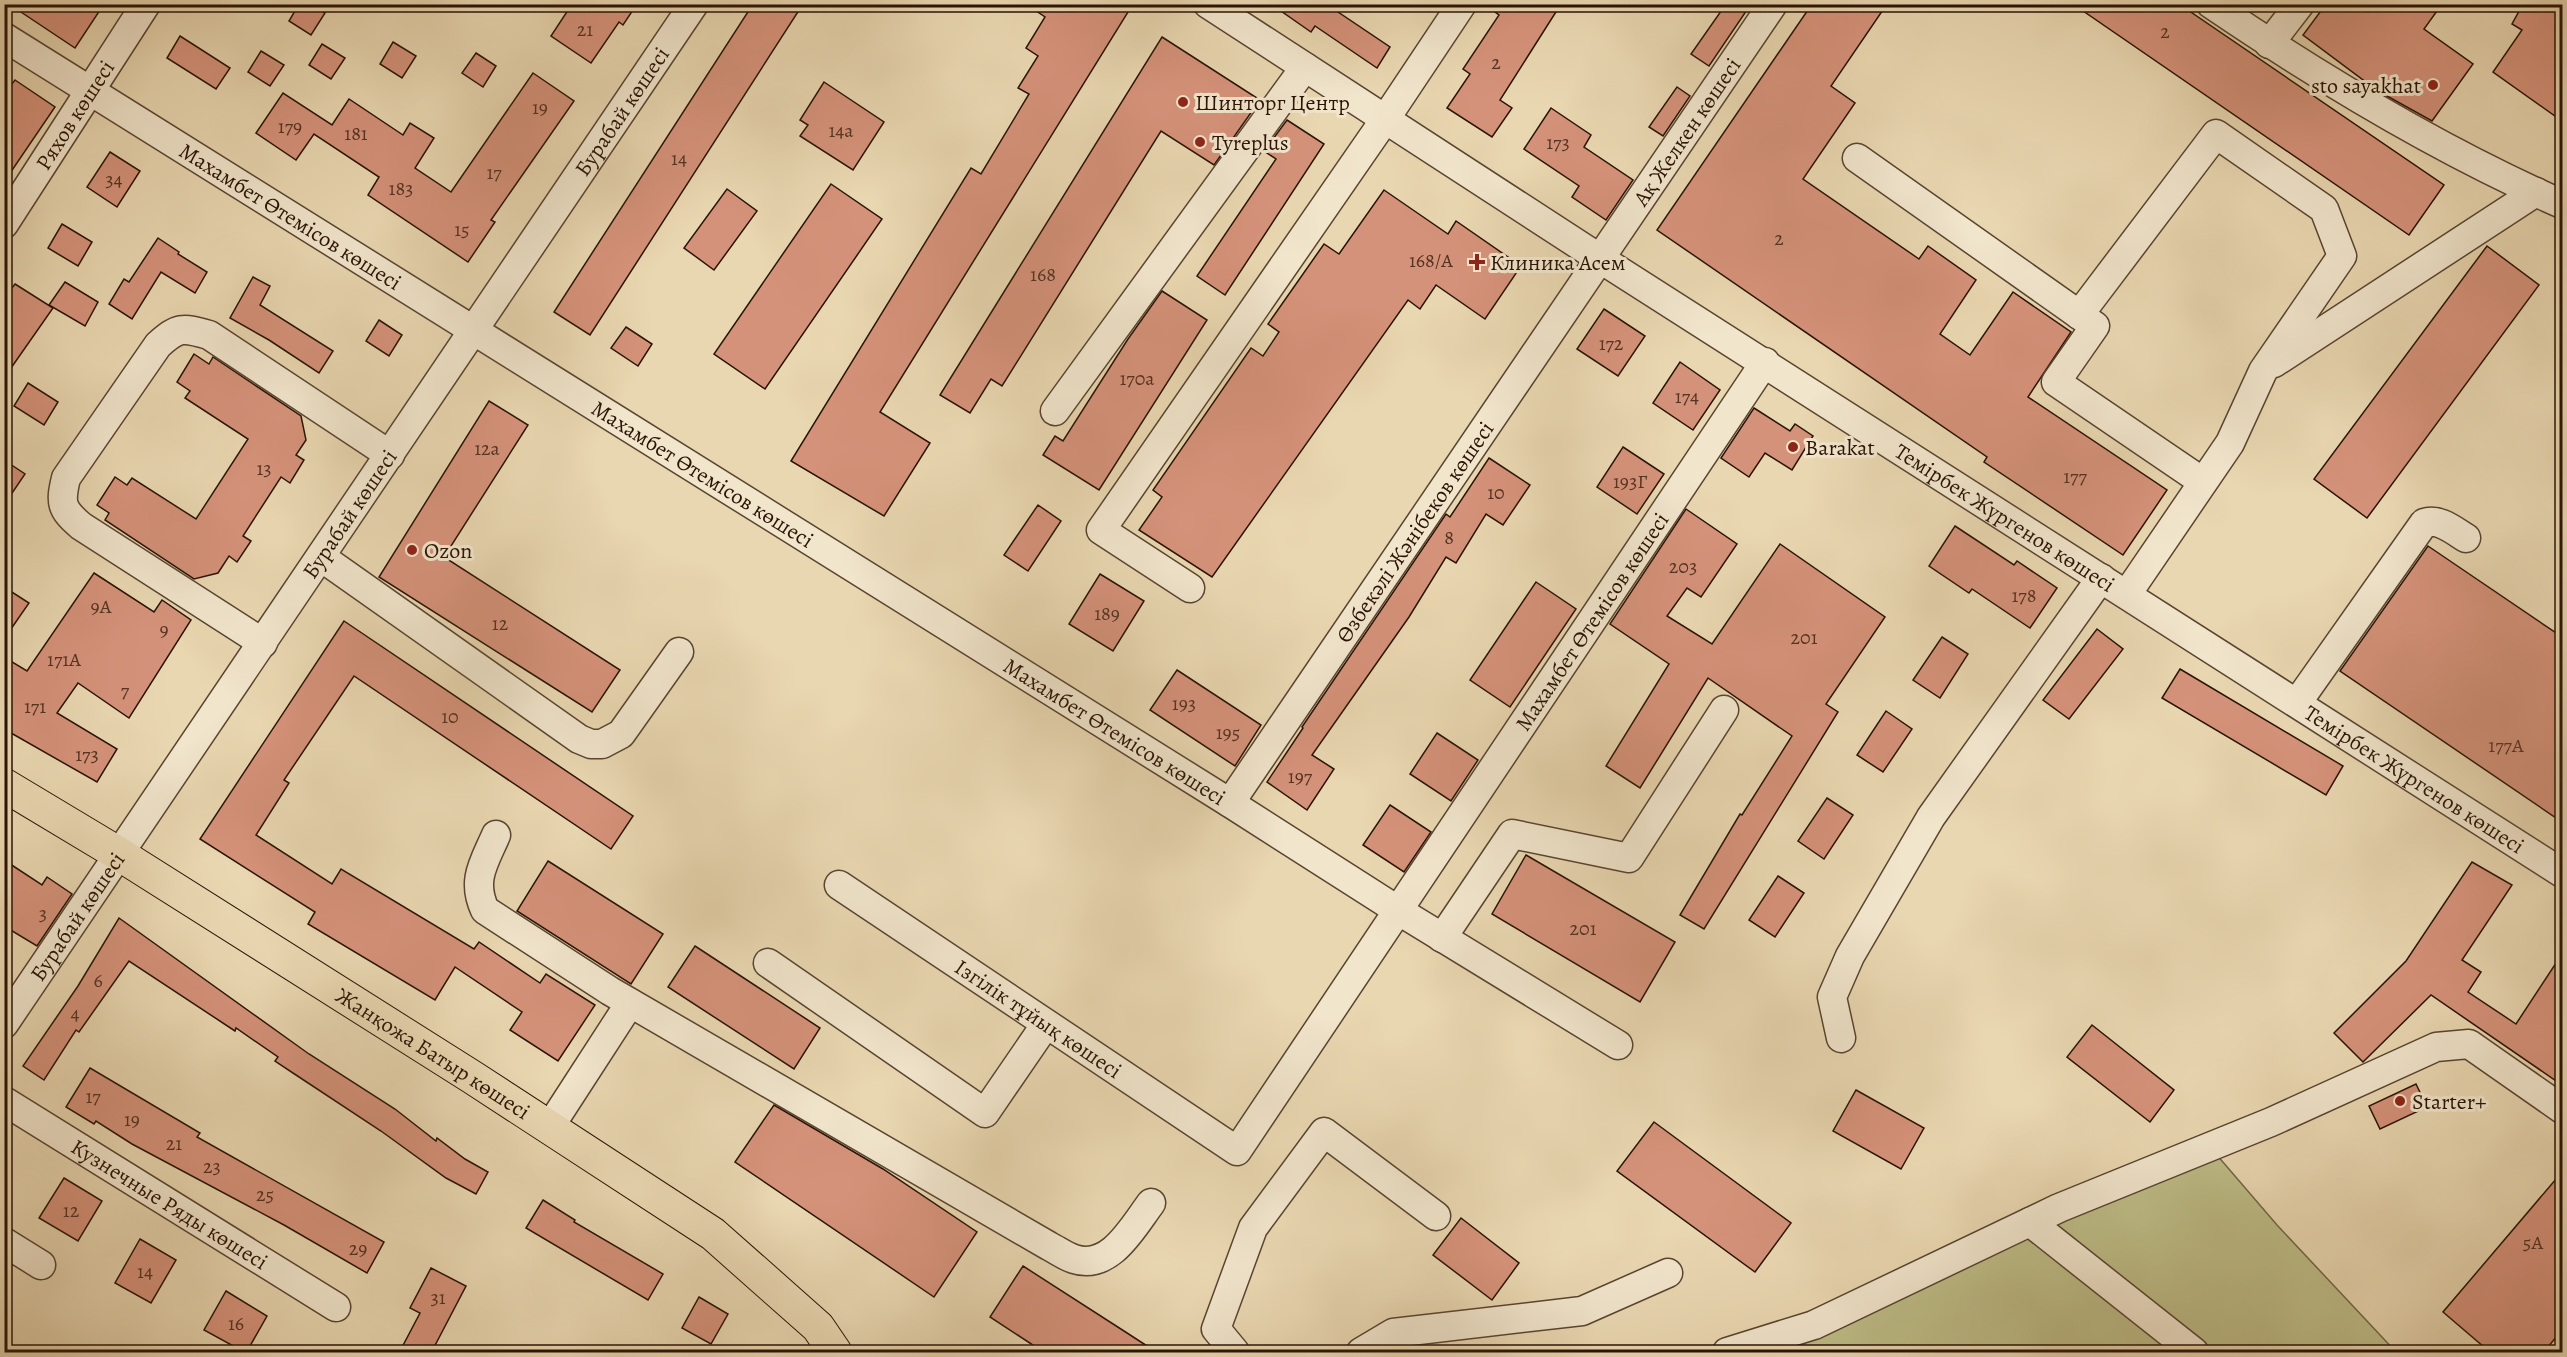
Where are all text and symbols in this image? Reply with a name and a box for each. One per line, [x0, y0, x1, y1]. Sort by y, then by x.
house number: 21 [577, 16, 593, 43]
house number: 2 [2160, 18, 2170, 45]
street label: Бурабай көшесі [568, 41, 677, 182]
house number: 2 [1491, 49, 1501, 76]
street label: Ақ Желкен көшесі [1626, 52, 1748, 213]
street label: Ряхов көшесі [29, 55, 122, 176]
place label: sto sayakhat [2311, 71, 2421, 101]
marker: sto sayakhat [2426, 78, 2440, 92]
place label: Шинторг Центр [1195, 88, 1350, 118]
house number: 19 [532, 94, 548, 121]
marker: Шинторг Центр [1176, 95, 1190, 109]
house number: 179 [278, 113, 302, 140]
house number: 14а [828, 117, 854, 144]
house number: 181 [344, 120, 368, 147]
place label: Tyreplus [1212, 128, 1289, 158]
house number: 173 [1546, 129, 1570, 156]
marker: Tyreplus [1193, 135, 1207, 149]
street label: Махамбет Өтемісов көшесі [173, 136, 407, 298]
house number: 14 [671, 145, 687, 172]
house number: 17 [486, 159, 502, 186]
house number: 34 [105, 166, 123, 193]
house number: 183 [389, 175, 413, 202]
house number: 15 [454, 216, 470, 243]
house number: 2 [1774, 225, 1784, 252]
house number: 168/А [1409, 247, 1453, 274]
place label: Клиника Асем [1490, 248, 1626, 278]
marker: Клиника Асем [1468, 253, 1486, 271]
house number: 168 [1030, 261, 1056, 288]
house number: 172 [1599, 330, 1624, 357]
house number: 170а [1119, 365, 1155, 392]
house number: 174 [1675, 383, 1699, 410]
street label: Махамбет Өтемісов көшесі [585, 394, 819, 555]
street label: Өзбекәлі Жәнібеков көшесі [1329, 416, 1501, 649]
place label: Barakat [1805, 433, 1875, 463]
house number: 12а [474, 435, 501, 462]
street label: Темірбек Жүргенов көшесі [1889, 437, 2120, 600]
marker: Barakat [1786, 440, 1800, 454]
street label: Бурабай көшесі [296, 444, 404, 585]
house number: 13 [256, 455, 272, 482]
house number: 177 [2063, 463, 2087, 490]
house number: 193Г [1613, 468, 1647, 495]
house number: 10 [1487, 479, 1505, 506]
street label: Махамбет Өтемісов көшесі [1508, 507, 1676, 737]
house number: 8 [1444, 524, 1454, 551]
place label: Ozon [424, 536, 472, 566]
marker: Ozon [405, 543, 419, 557]
house number: 203 [1669, 553, 1697, 580]
house number: 178 [2012, 582, 2036, 609]
house number: 9А [91, 593, 112, 620]
house number: 189 [1094, 600, 1120, 627]
house number: 12 [492, 610, 509, 637]
house number: 9 [159, 616, 169, 643]
house number: 201 [1791, 624, 1818, 651]
house number: 171А [47, 646, 81, 673]
street label: Махамбет Өтемісов көшесі [998, 651, 1231, 813]
house number: 7 [121, 677, 130, 704]
house number: 193 [1172, 690, 1196, 717]
house number: 171 [24, 693, 46, 720]
street label: Темірбек Жүргенов көшесі [2298, 698, 2530, 861]
house number: 10 [441, 703, 459, 730]
house number: 195 [1216, 719, 1240, 746]
house number: 177А [2488, 732, 2524, 759]
house number: 173 [75, 741, 99, 768]
house number: 197 [1288, 763, 1313, 790]
street label: Бурабай көшесі [23, 846, 132, 987]
house number: 3 [39, 900, 47, 927]
house number: 201 [1570, 915, 1597, 942]
street label: Ізгілік тұйық көшесі [949, 953, 1127, 1086]
house number: 6 [93, 967, 103, 994]
street label: Жанқожа Батыр көшесі [330, 981, 536, 1127]
house number: 4 [70, 1000, 80, 1027]
house number: 17 [85, 1083, 101, 1110]
place label: Starter+ [2412, 1087, 2486, 1117]
marker: Starter+ [2393, 1094, 2407, 1108]
house number: 19 [124, 1106, 140, 1133]
house number: 21 [166, 1130, 182, 1157]
street label: Кузнечные Ряды көшесі [65, 1132, 273, 1277]
house number: 23 [203, 1153, 221, 1180]
house number: 25 [256, 1181, 274, 1208]
house number: 12 [63, 1197, 80, 1224]
house number: 5А [2523, 1229, 2543, 1256]
house number: 29 [349, 1235, 367, 1262]
house number: 14 [137, 1258, 153, 1285]
house number: 31 [430, 1284, 446, 1311]
house number: 16 [228, 1310, 244, 1337]

